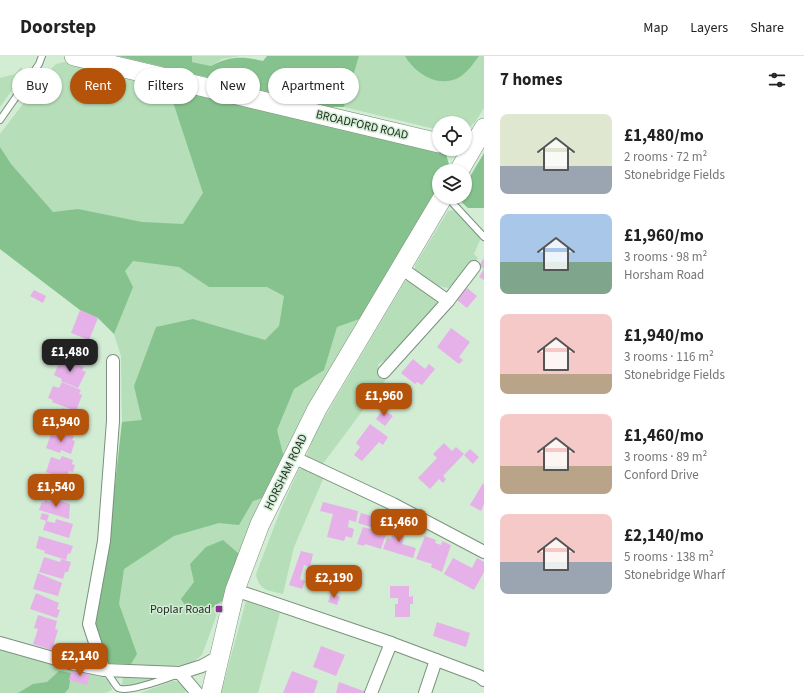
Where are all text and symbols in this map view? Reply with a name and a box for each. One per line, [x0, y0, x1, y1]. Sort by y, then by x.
text: Doorstep [20, 14, 96, 41]
text: Map [643, 18, 668, 38]
text: Layers [690, 18, 728, 38]
text: Share [750, 18, 784, 38]
chip: Buy [12, 68, 62, 104]
chip: Rent [70, 68, 126, 104]
chip: Filters [134, 68, 198, 104]
chip: New [206, 68, 260, 104]
chip: Apartment [268, 68, 359, 104]
text: 7 homes [500, 68, 562, 92]
icon: filters [766, 69, 788, 91]
street label: BROADFORD ROAD [314, 106, 410, 144]
map controls [432, 116, 472, 204]
button: locate [432, 116, 472, 156]
text: £1,480/mo [624, 124, 704, 148]
icon: home [532, 130, 580, 178]
text: 2 rooms · 72 m² [624, 148, 707, 166]
button: layers [432, 164, 472, 204]
text: Stonebridge Fields [624, 166, 725, 184]
text: £1,960/mo [624, 224, 704, 248]
icon: home [532, 230, 580, 278]
text: 3 rooms · 98 m² [624, 248, 707, 266]
text: Horsham Road [624, 266, 704, 284]
text: £1,940/mo [624, 324, 704, 348]
icon: home [532, 330, 580, 378]
pin: £1,480 [37, 339, 103, 373]
text: £1,480 [51, 343, 89, 361]
text: 3 rooms · 116 m² [624, 348, 714, 366]
text: Stonebridge Fields [624, 366, 725, 384]
pin: £1,960 [351, 383, 417, 417]
text: £1,960 [365, 387, 403, 405]
pin: £1,940 [28, 409, 94, 443]
text: £1,940 [42, 413, 80, 431]
text: £1,460/mo [624, 424, 704, 448]
icon: home [532, 430, 580, 478]
street label: HORSHAM ROAD [260, 431, 312, 513]
text: 3 rooms · 89 m² [624, 448, 707, 466]
text: Conford Drive [624, 466, 699, 484]
pin: £1,540 [23, 474, 89, 508]
text: £1,540 [37, 478, 75, 496]
pin: £1,460 [366, 509, 432, 543]
text: £1,460 [380, 513, 418, 531]
text: £2,140/mo [624, 524, 704, 548]
icon: home [532, 530, 580, 578]
text: 5 rooms · 138 m² [624, 548, 714, 566]
pin: £2,190 [301, 565, 367, 599]
text: Stonebridge Wharf [624, 566, 725, 584]
text: £2,190 [315, 569, 353, 587]
place label: Poplar Road [150, 601, 211, 618]
marker: Poplar Road [214, 604, 224, 614]
pin: £2,140 [47, 643, 113, 677]
text: £2,140 [61, 647, 99, 665]

